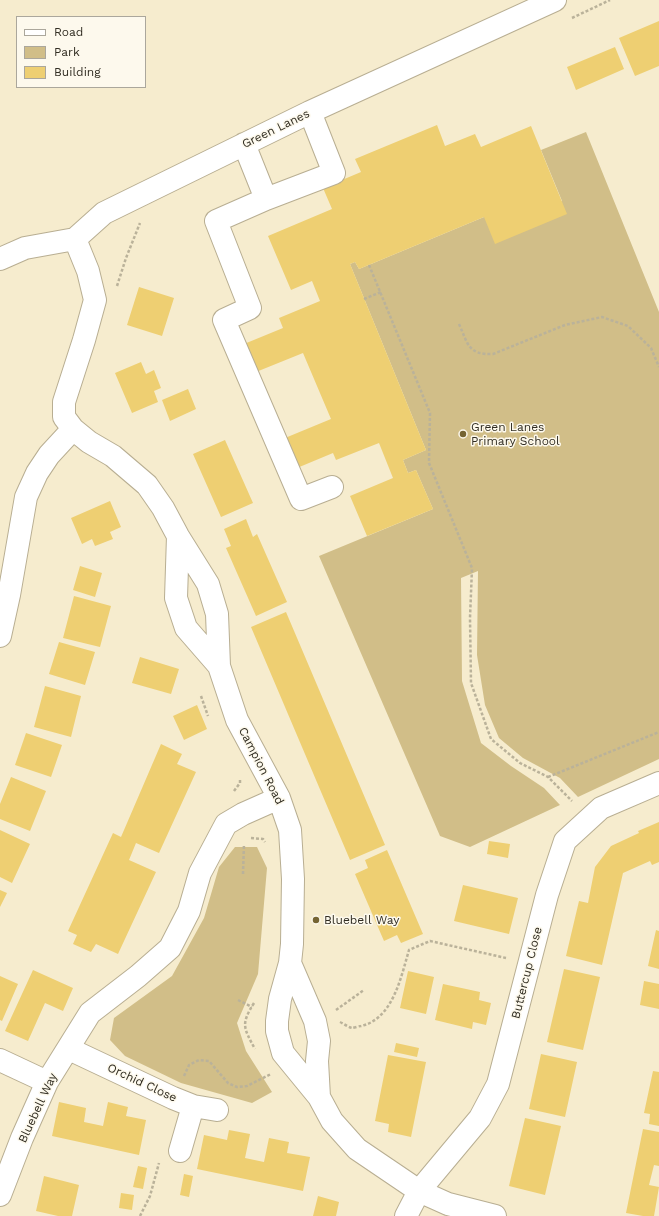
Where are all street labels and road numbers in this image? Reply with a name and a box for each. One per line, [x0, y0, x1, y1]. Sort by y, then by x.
street label: Green Lanes [240, 106, 312, 152]
street label: Campion Road [235, 725, 287, 807]
street label: Buttercup Close [509, 926, 545, 1020]
street label: Orchid Close [105, 1061, 179, 1105]
street label: Bluebell Way [16, 1071, 60, 1145]

